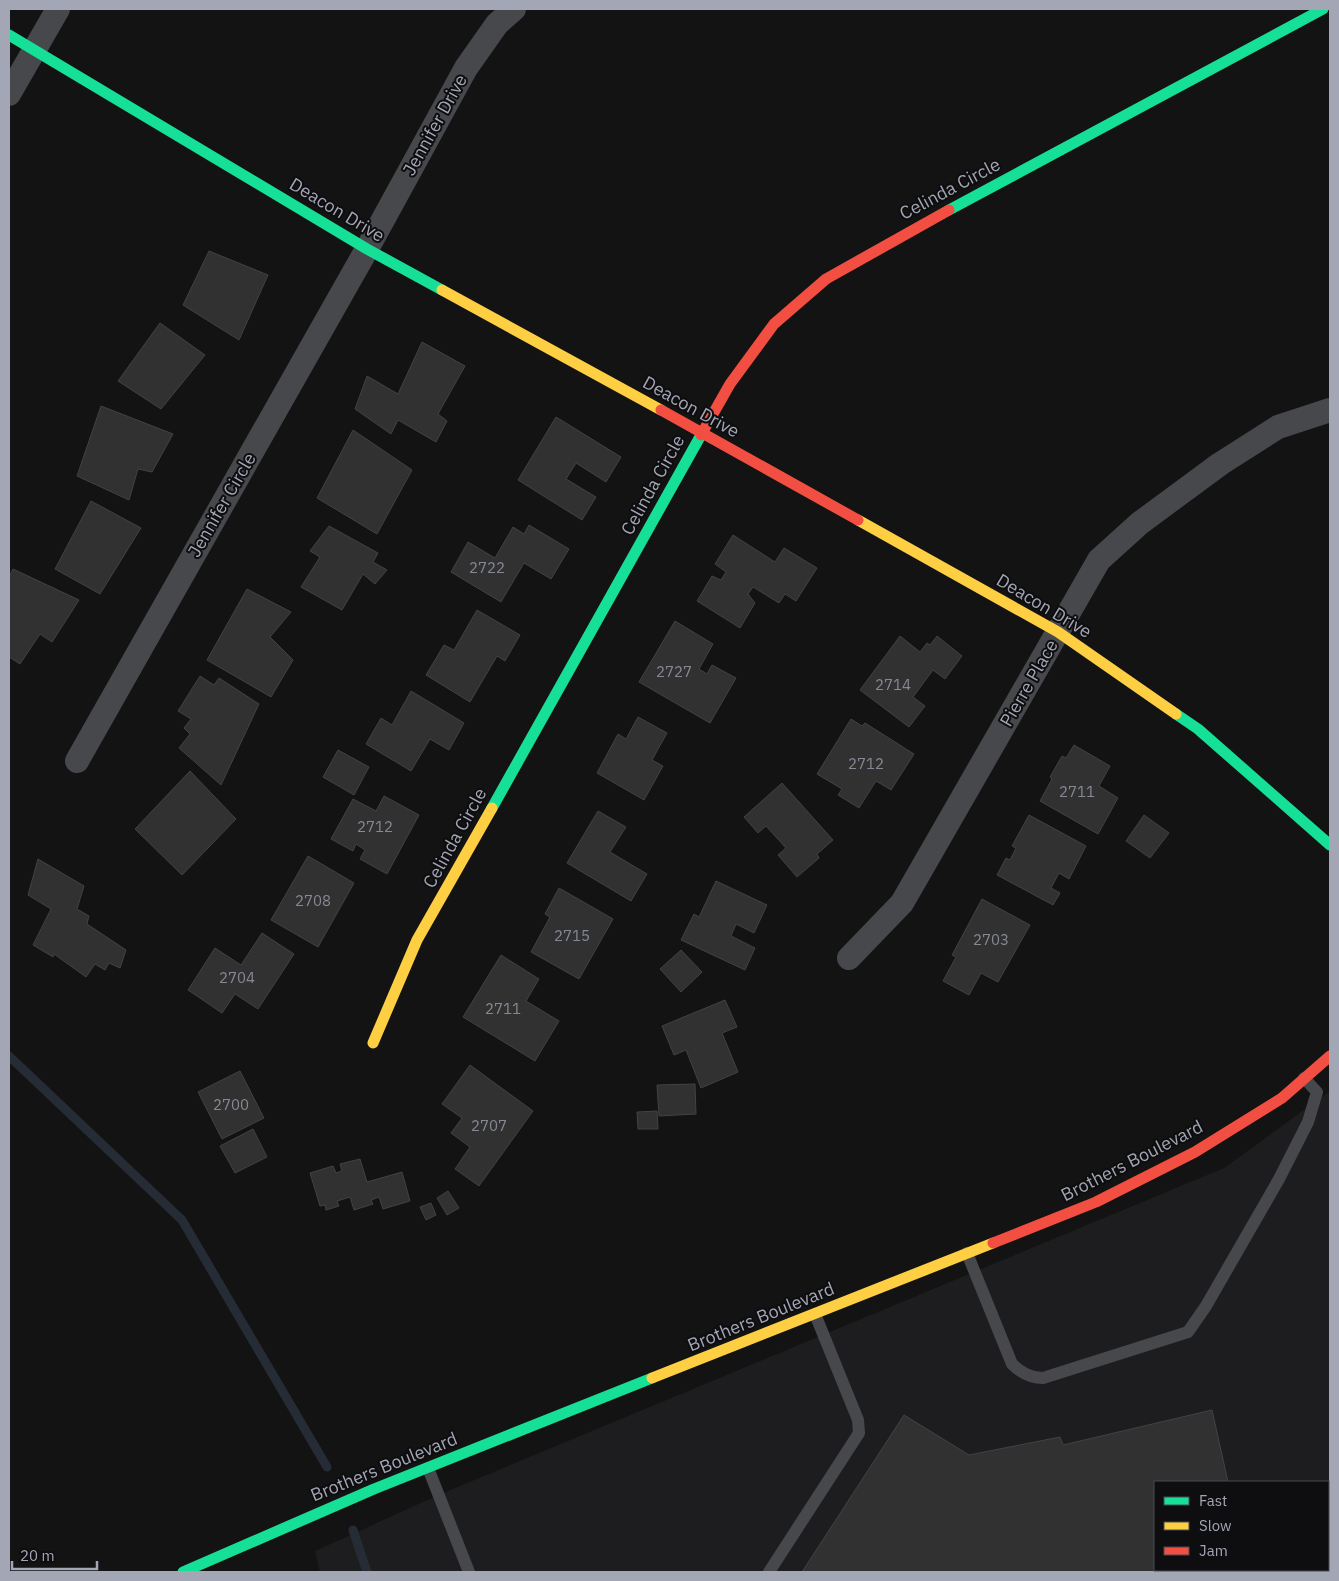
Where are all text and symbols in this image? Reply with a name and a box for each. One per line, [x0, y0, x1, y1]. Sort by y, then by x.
street label: Jennifer Drive [397, 70, 472, 179]
street label: Celinda Circle [895, 152, 1004, 225]
street label: Deacon Drive [286, 172, 389, 247]
street label: Deacon Drive [639, 371, 744, 443]
street label: Celinda Circle [616, 431, 690, 539]
street label: Jennifer Circle [182, 448, 261, 561]
house number: 2722 [469, 558, 505, 577]
street label: Deacon Drive [993, 568, 1096, 643]
street label: Pierre Place [994, 635, 1063, 730]
house number: 2727 [656, 662, 692, 681]
house number: 2714 [875, 675, 911, 694]
house number: 2712 [848, 754, 884, 773]
house number: 2711 [1059, 782, 1095, 801]
street label: Celinda Circle [418, 784, 492, 892]
house number: 2712 [357, 817, 393, 836]
house number: 2708 [295, 891, 331, 910]
house number: 2715 [554, 926, 590, 945]
house number: 2703 [973, 930, 1009, 949]
house number: 2704 [219, 968, 255, 987]
house number: 2711 [485, 999, 521, 1018]
house number: 2700 [213, 1095, 249, 1114]
street label: Brothers Boulevard [1057, 1115, 1207, 1206]
house number: 2707 [471, 1116, 507, 1135]
street label: Brothers Boulevard [684, 1277, 838, 1356]
street label: Brothers Boulevard [307, 1427, 461, 1506]
legend [1154, 1481, 1329, 1571]
text: Fast [1199, 1491, 1227, 1510]
text: Slow [1199, 1516, 1232, 1535]
scale bar [12, 1538, 98, 1570]
text: Jam [1199, 1541, 1228, 1560]
text: 20 m [20, 1546, 55, 1565]

